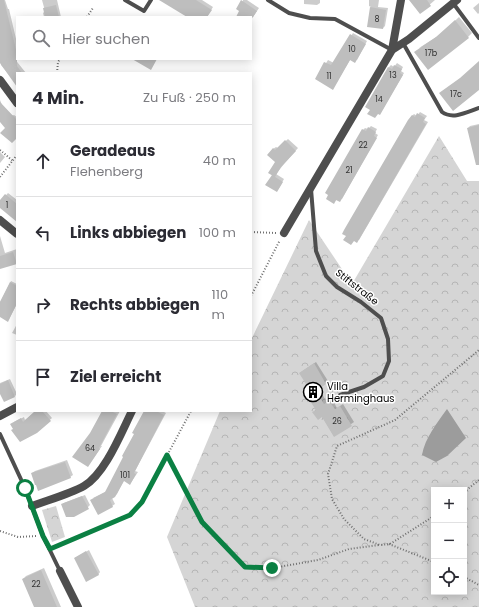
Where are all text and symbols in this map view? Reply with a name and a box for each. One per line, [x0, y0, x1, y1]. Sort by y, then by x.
house number: 8 [374, 14, 380, 25]
search box [16, 16, 252, 60]
icon: search [30, 27, 52, 49]
text: Hier suchen [62, 28, 150, 49]
house number: 10 [348, 44, 356, 55]
house number: 17b [425, 48, 438, 59]
house number: 13 [389, 70, 397, 81]
house number: 11 [326, 71, 332, 82]
text: 4 Min. [32, 86, 84, 110]
text: Zu Fuß · 250 m [143, 88, 236, 107]
house number: 17c [450, 89, 462, 100]
house number: 14 [375, 94, 383, 105]
text: Geradeaus [70, 140, 155, 161]
house number: 22 [358, 140, 368, 151]
icon: ahead [32, 150, 54, 172]
text: 40 m [203, 151, 236, 170]
text: Flehenberg [70, 162, 143, 181]
house number: 21 [345, 165, 353, 176]
house number: 1 [6, 200, 8, 211]
icon: left [32, 222, 54, 244]
text: Links abbiegen [70, 222, 186, 243]
text: 100 m [199, 223, 236, 242]
street label: Stiftstraße [332, 265, 382, 309]
text: 110 m [212, 285, 228, 324]
icon: right [32, 294, 54, 316]
text: Rechts abbiegen [70, 294, 200, 315]
icon: arrive [32, 366, 54, 388]
text: Ziel erreicht [70, 366, 161, 387]
place label: Villa Herminghaus [327, 379, 395, 406]
building icon: Villa Herminghaus [302, 381, 324, 403]
house number: 26 [332, 416, 342, 427]
house number: 64 [85, 443, 95, 454]
house number: 101 [120, 470, 130, 481]
route start [16, 479, 34, 497]
map controls [431, 487, 467, 595]
button: + [431, 487, 467, 523]
button: − [431, 523, 467, 559]
route end [263, 559, 281, 577]
button: locate [431, 559, 467, 595]
house number: 22 [31, 579, 41, 590]

